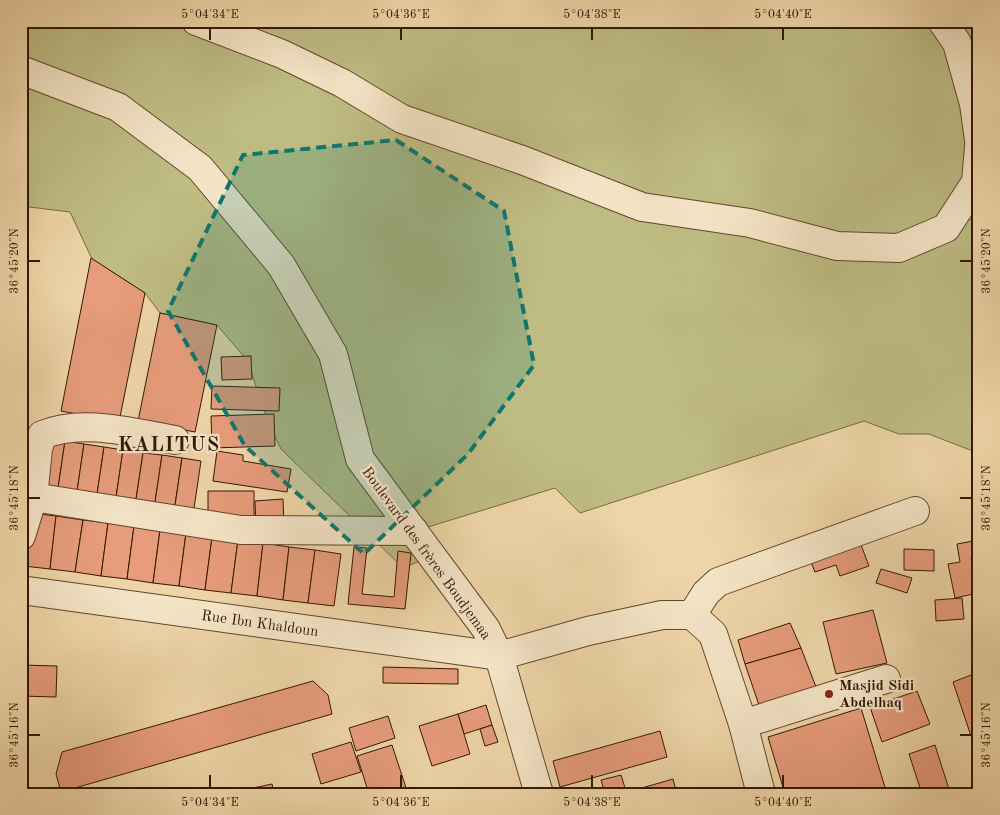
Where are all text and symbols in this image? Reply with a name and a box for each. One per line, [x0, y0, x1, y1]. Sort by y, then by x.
text: 5°04'34"E [181, 8, 239, 21]
text: 5°04'36"E [372, 8, 430, 21]
text: 5°04'38"E [563, 8, 621, 21]
text: 5°04'40"E [754, 8, 812, 21]
text: 36°45'20"N [8, 228, 21, 294]
text: 36°45'20"N [980, 228, 993, 294]
district label: KALITUS [118, 436, 220, 456]
text: 36°45'18"N [8, 465, 21, 531]
street label: Boulevard des frères Boudjemaa [358, 465, 494, 643]
text: 36°45'18"N [980, 465, 993, 531]
street label: Rue Ibn Khaldoun [200, 609, 319, 640]
place label: Masjid Sidi Abdelhaq [839, 679, 914, 711]
marker: Masjid Sidi Abdelhaq [823, 688, 835, 700]
text: 36°45'16"N [8, 702, 21, 768]
text: 36°45'16"N [980, 702, 993, 768]
text: 5°04'34"E [181, 796, 239, 809]
text: 5°04'36"E [372, 796, 430, 809]
text: 5°04'38"E [563, 796, 621, 809]
text: 5°04'40"E [754, 796, 812, 809]

